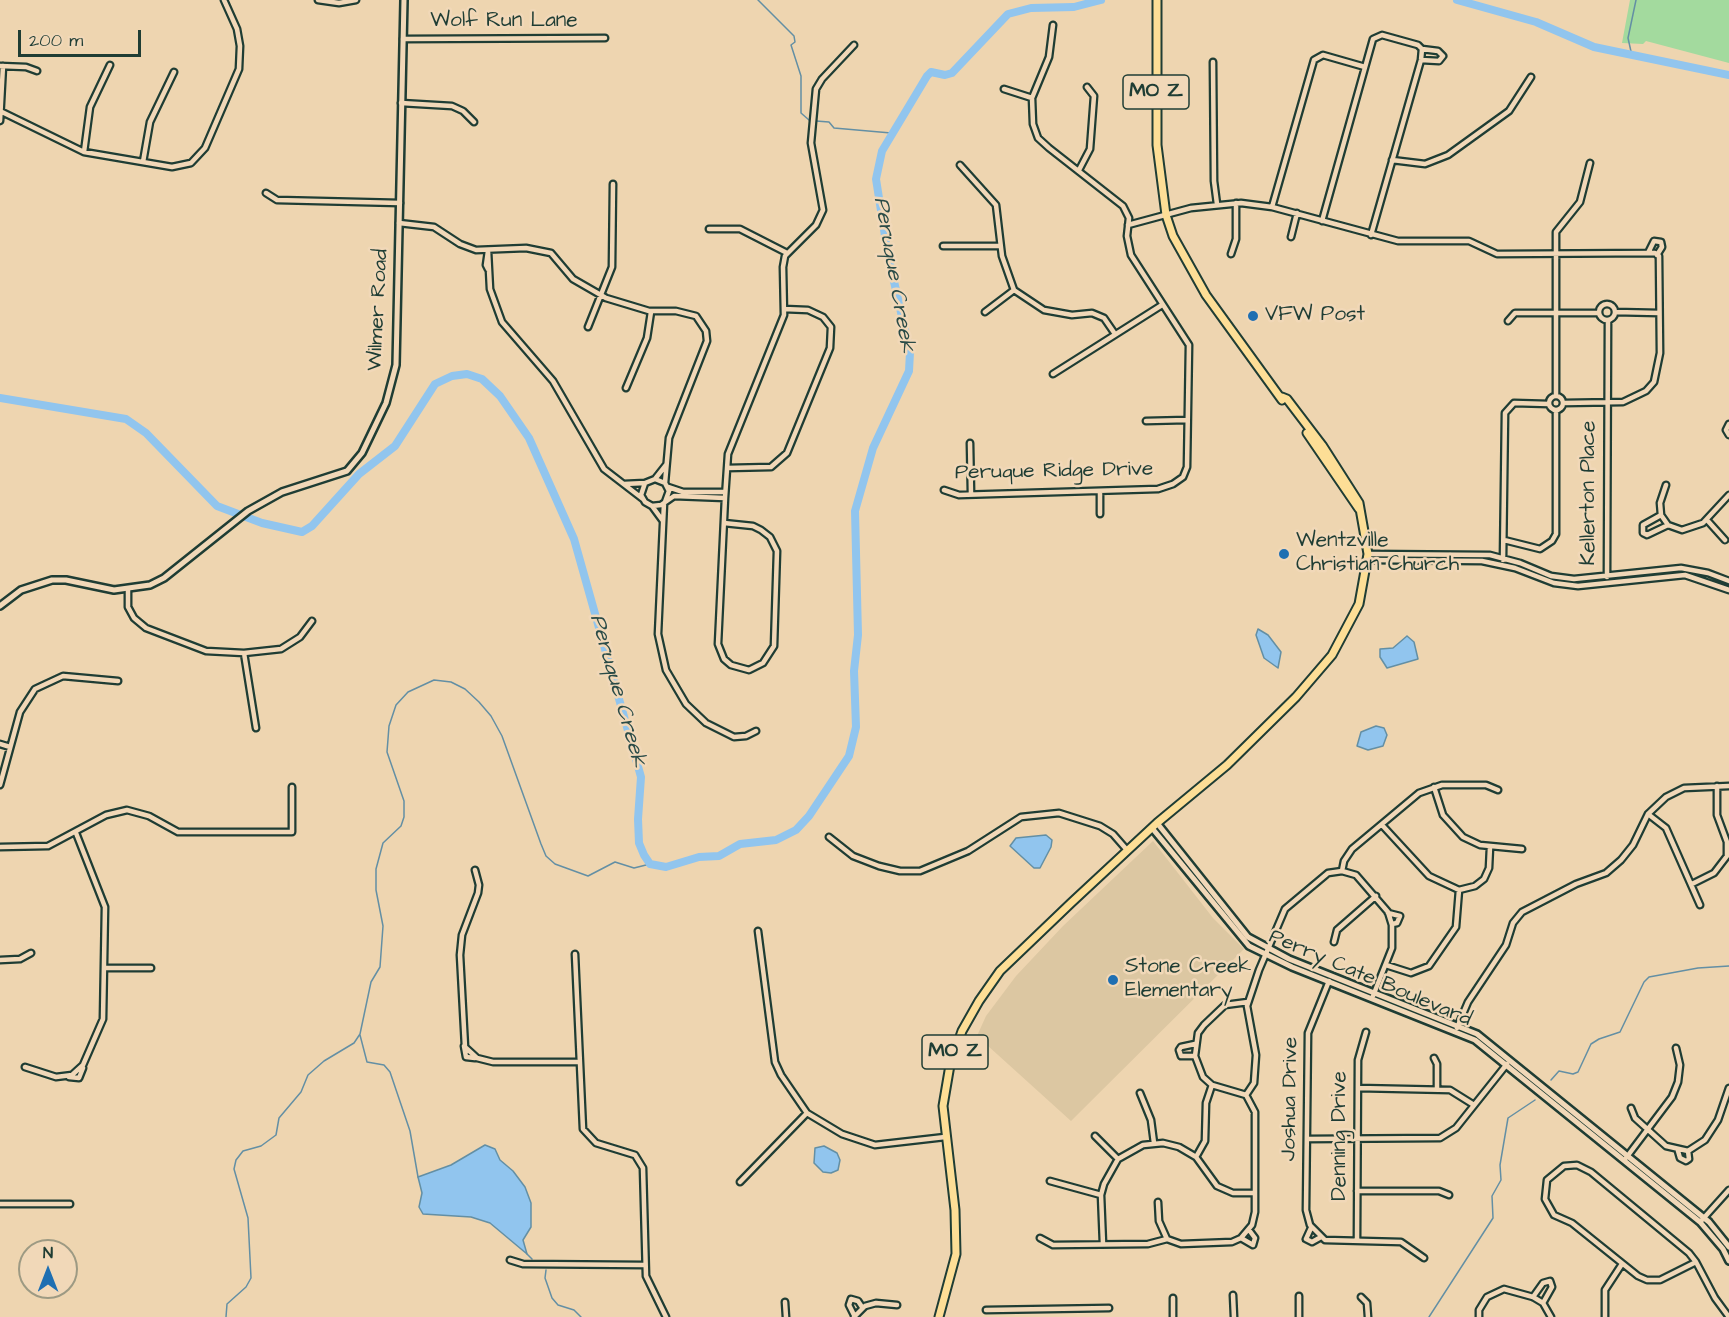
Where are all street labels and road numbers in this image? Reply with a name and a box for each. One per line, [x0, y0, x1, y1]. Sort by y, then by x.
street label: Wolf Run Lane [430, 9, 578, 35]
road number: MO Z [1123, 75, 1189, 109]
street label: Wilmer Road [363, 248, 395, 372]
street label: Kellerton Place [1577, 421, 1603, 565]
street label: Peruque Ridge Drive [955, 458, 1153, 486]
street label: Perry Cate Boulevard [1265, 925, 1475, 1033]
road number: MO Z [922, 1035, 988, 1069]
street label: Joshua Drive [1277, 1037, 1305, 1161]
street label: Denning Drive [1328, 1071, 1354, 1201]

